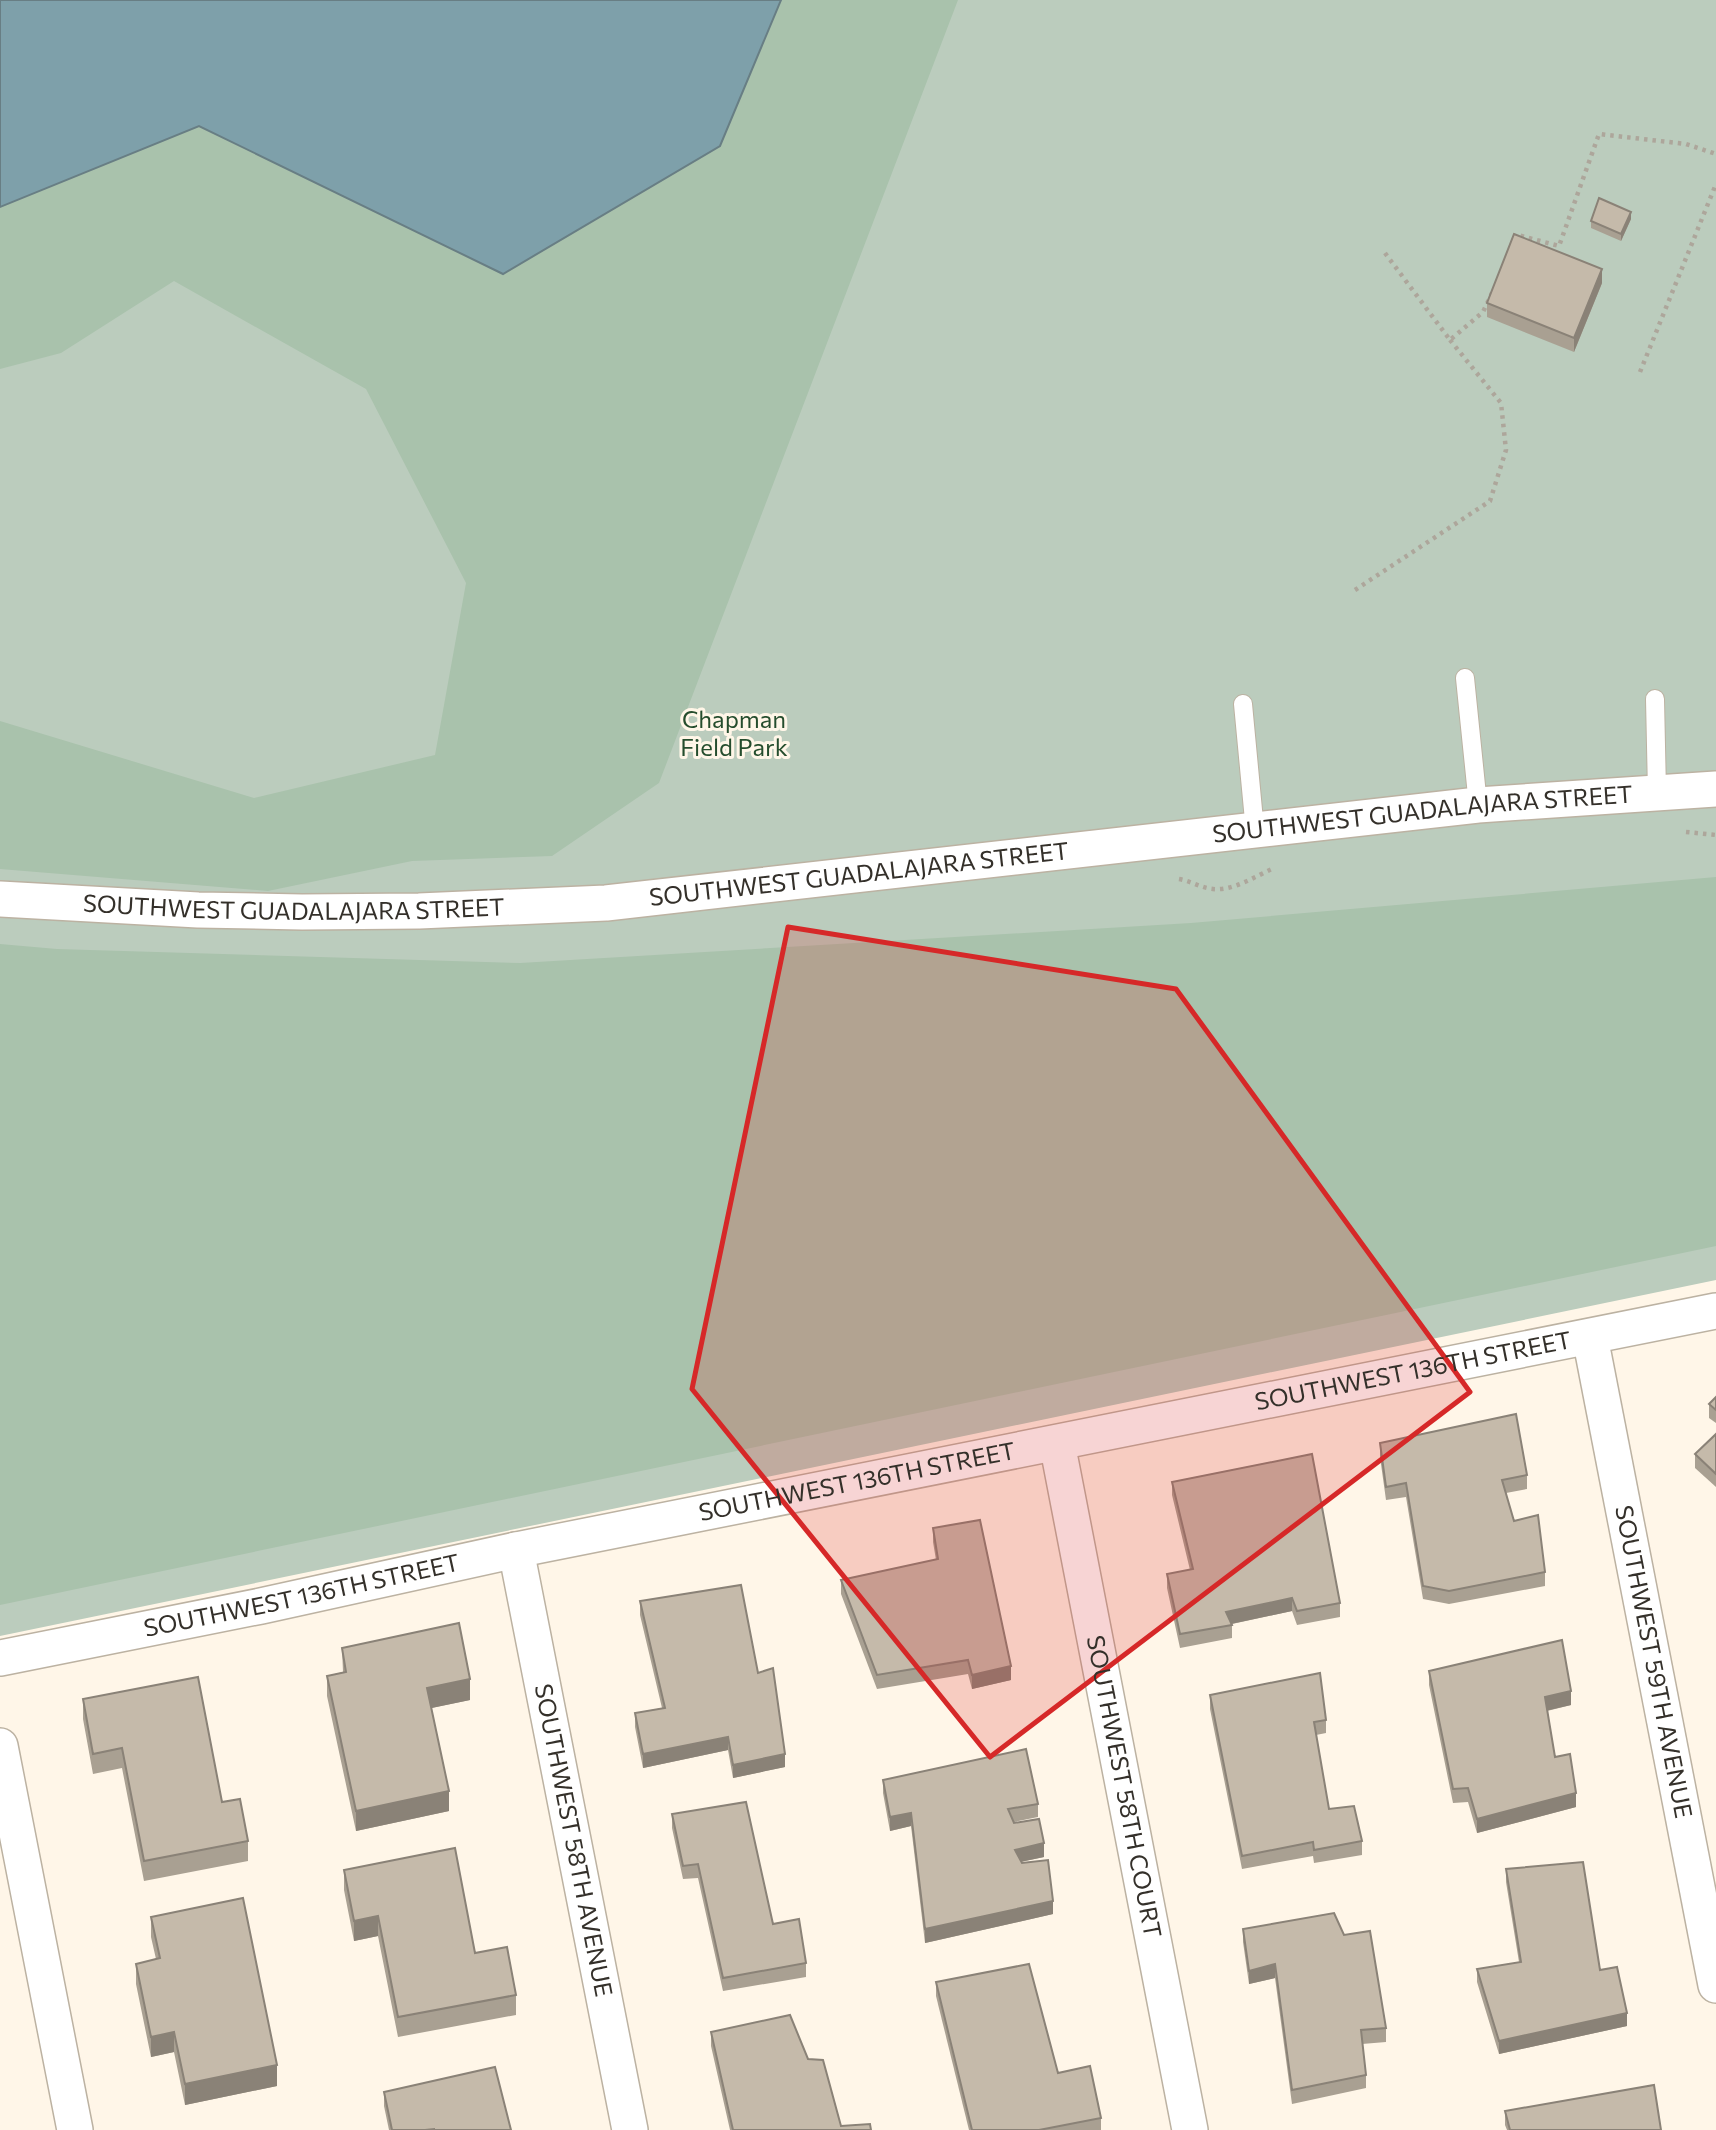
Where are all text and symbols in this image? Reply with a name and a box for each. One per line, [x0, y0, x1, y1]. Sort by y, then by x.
park label: Chapman Field Park [680, 704, 788, 761]
street label: SOUTHWEST GUADALAJARA STREET [1211, 779, 1633, 848]
street label: SOUTHWEST GUADALAJARA STREET [647, 835, 1070, 911]
street label: SOUTHWEST GUADALAJARA STREET [82, 888, 505, 925]
street label: SOUTHWEST 136TH STREET [1252, 1324, 1574, 1416]
street label: SOUTHWEST 136TH STREET [696, 1435, 1018, 1526]
street label: SOUTHWEST 59TH AVENUE [1610, 1503, 1699, 1821]
street label: SOUTHWEST 136TH STREET [141, 1547, 462, 1642]
street label: SOUTHWEST 58TH COURT [1082, 1633, 1168, 1940]
street label: SOUTHWEST 58TH AVENUE [530, 1681, 619, 1999]

